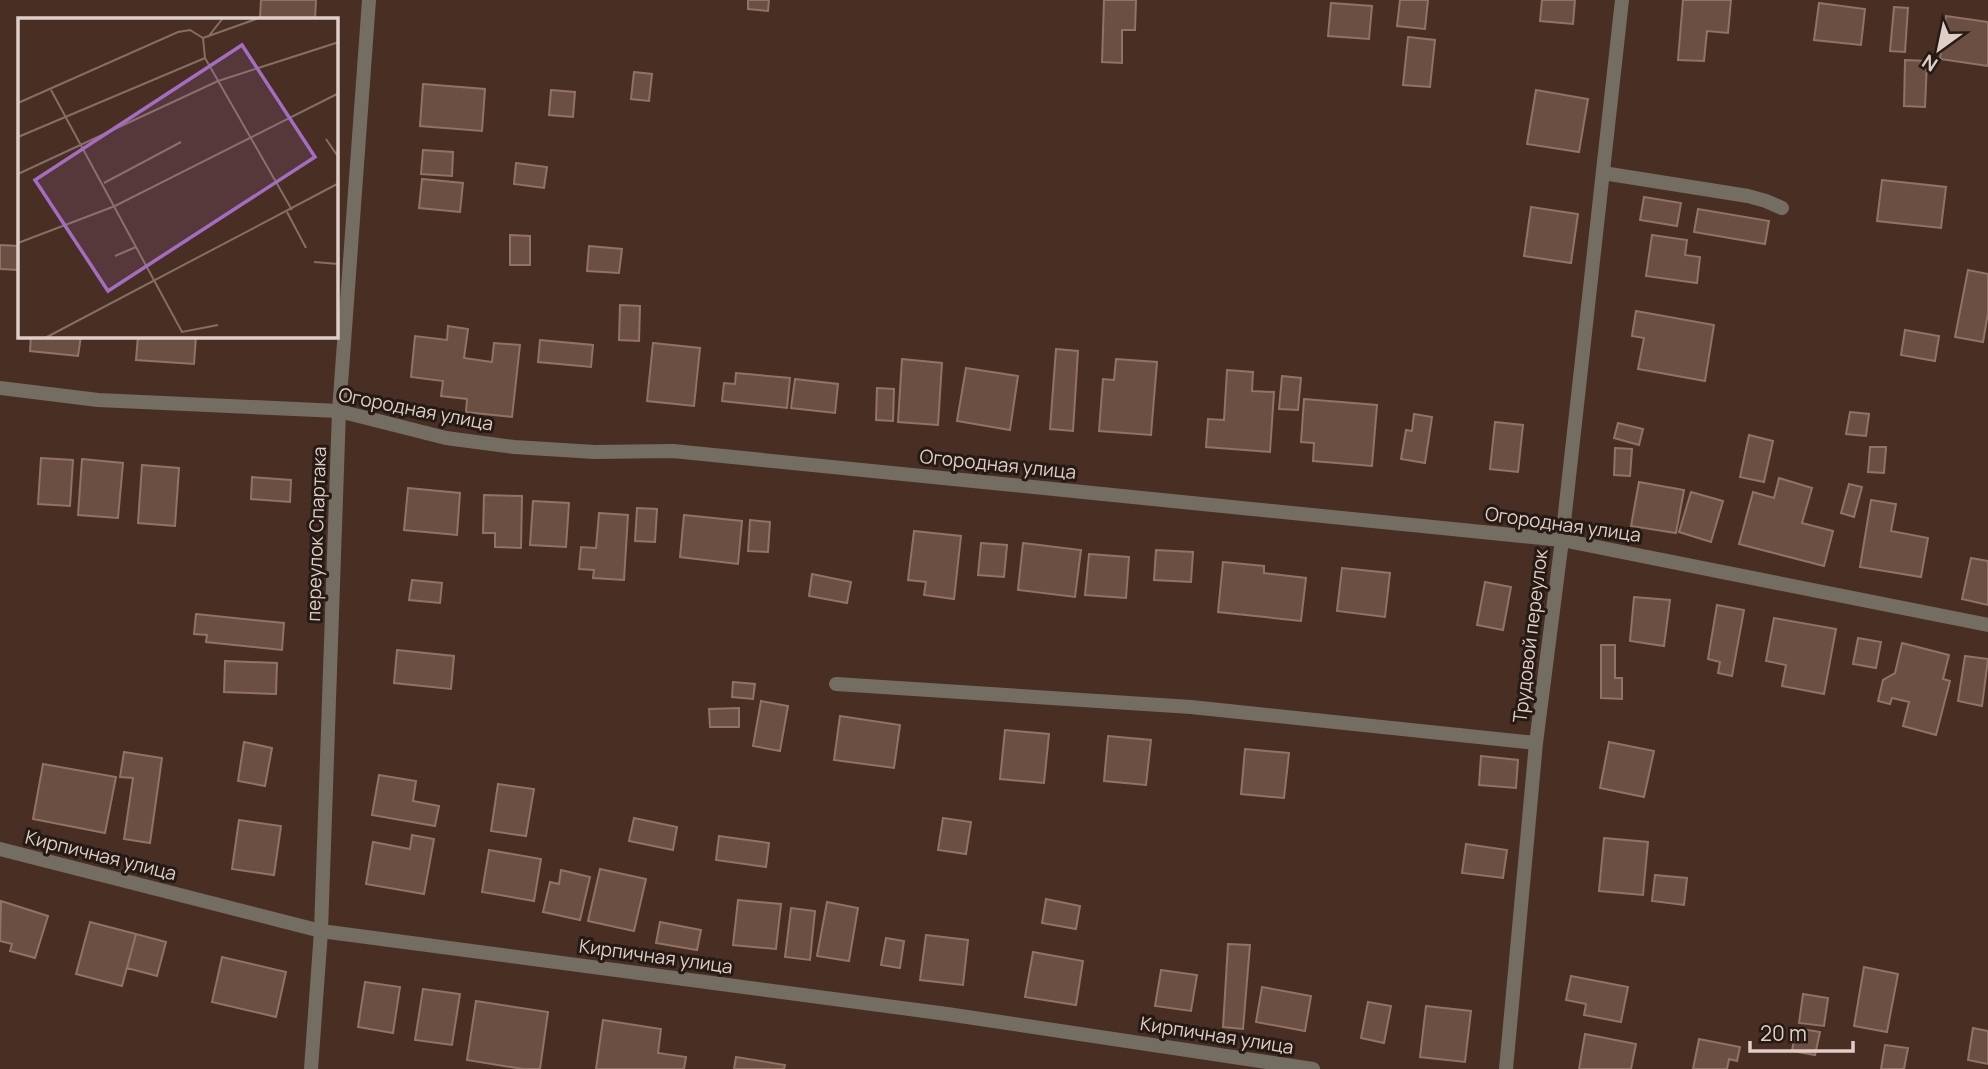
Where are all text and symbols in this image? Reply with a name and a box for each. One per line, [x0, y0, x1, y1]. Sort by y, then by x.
north arrow [1904, 14, 1974, 84]
inset map [18, 18, 338, 338]
text: N [1917, 49, 1943, 78]
street label: Огородная улица [336, 381, 496, 437]
street label: Огородная улица [918, 443, 1078, 485]
street label: переулок Спартака [300, 446, 332, 622]
street label: Огородная улица [1483, 500, 1643, 548]
street label: Трудовой переулок [1506, 547, 1554, 724]
street label: Кирпичная улица [23, 824, 179, 886]
street label: Кирпичная улица [577, 932, 735, 980]
street label: Кирпичная улица [1138, 1010, 1296, 1060]
scale bar [1750, 1010, 1853, 1054]
text: 20 m [1760, 1019, 1807, 1047]

